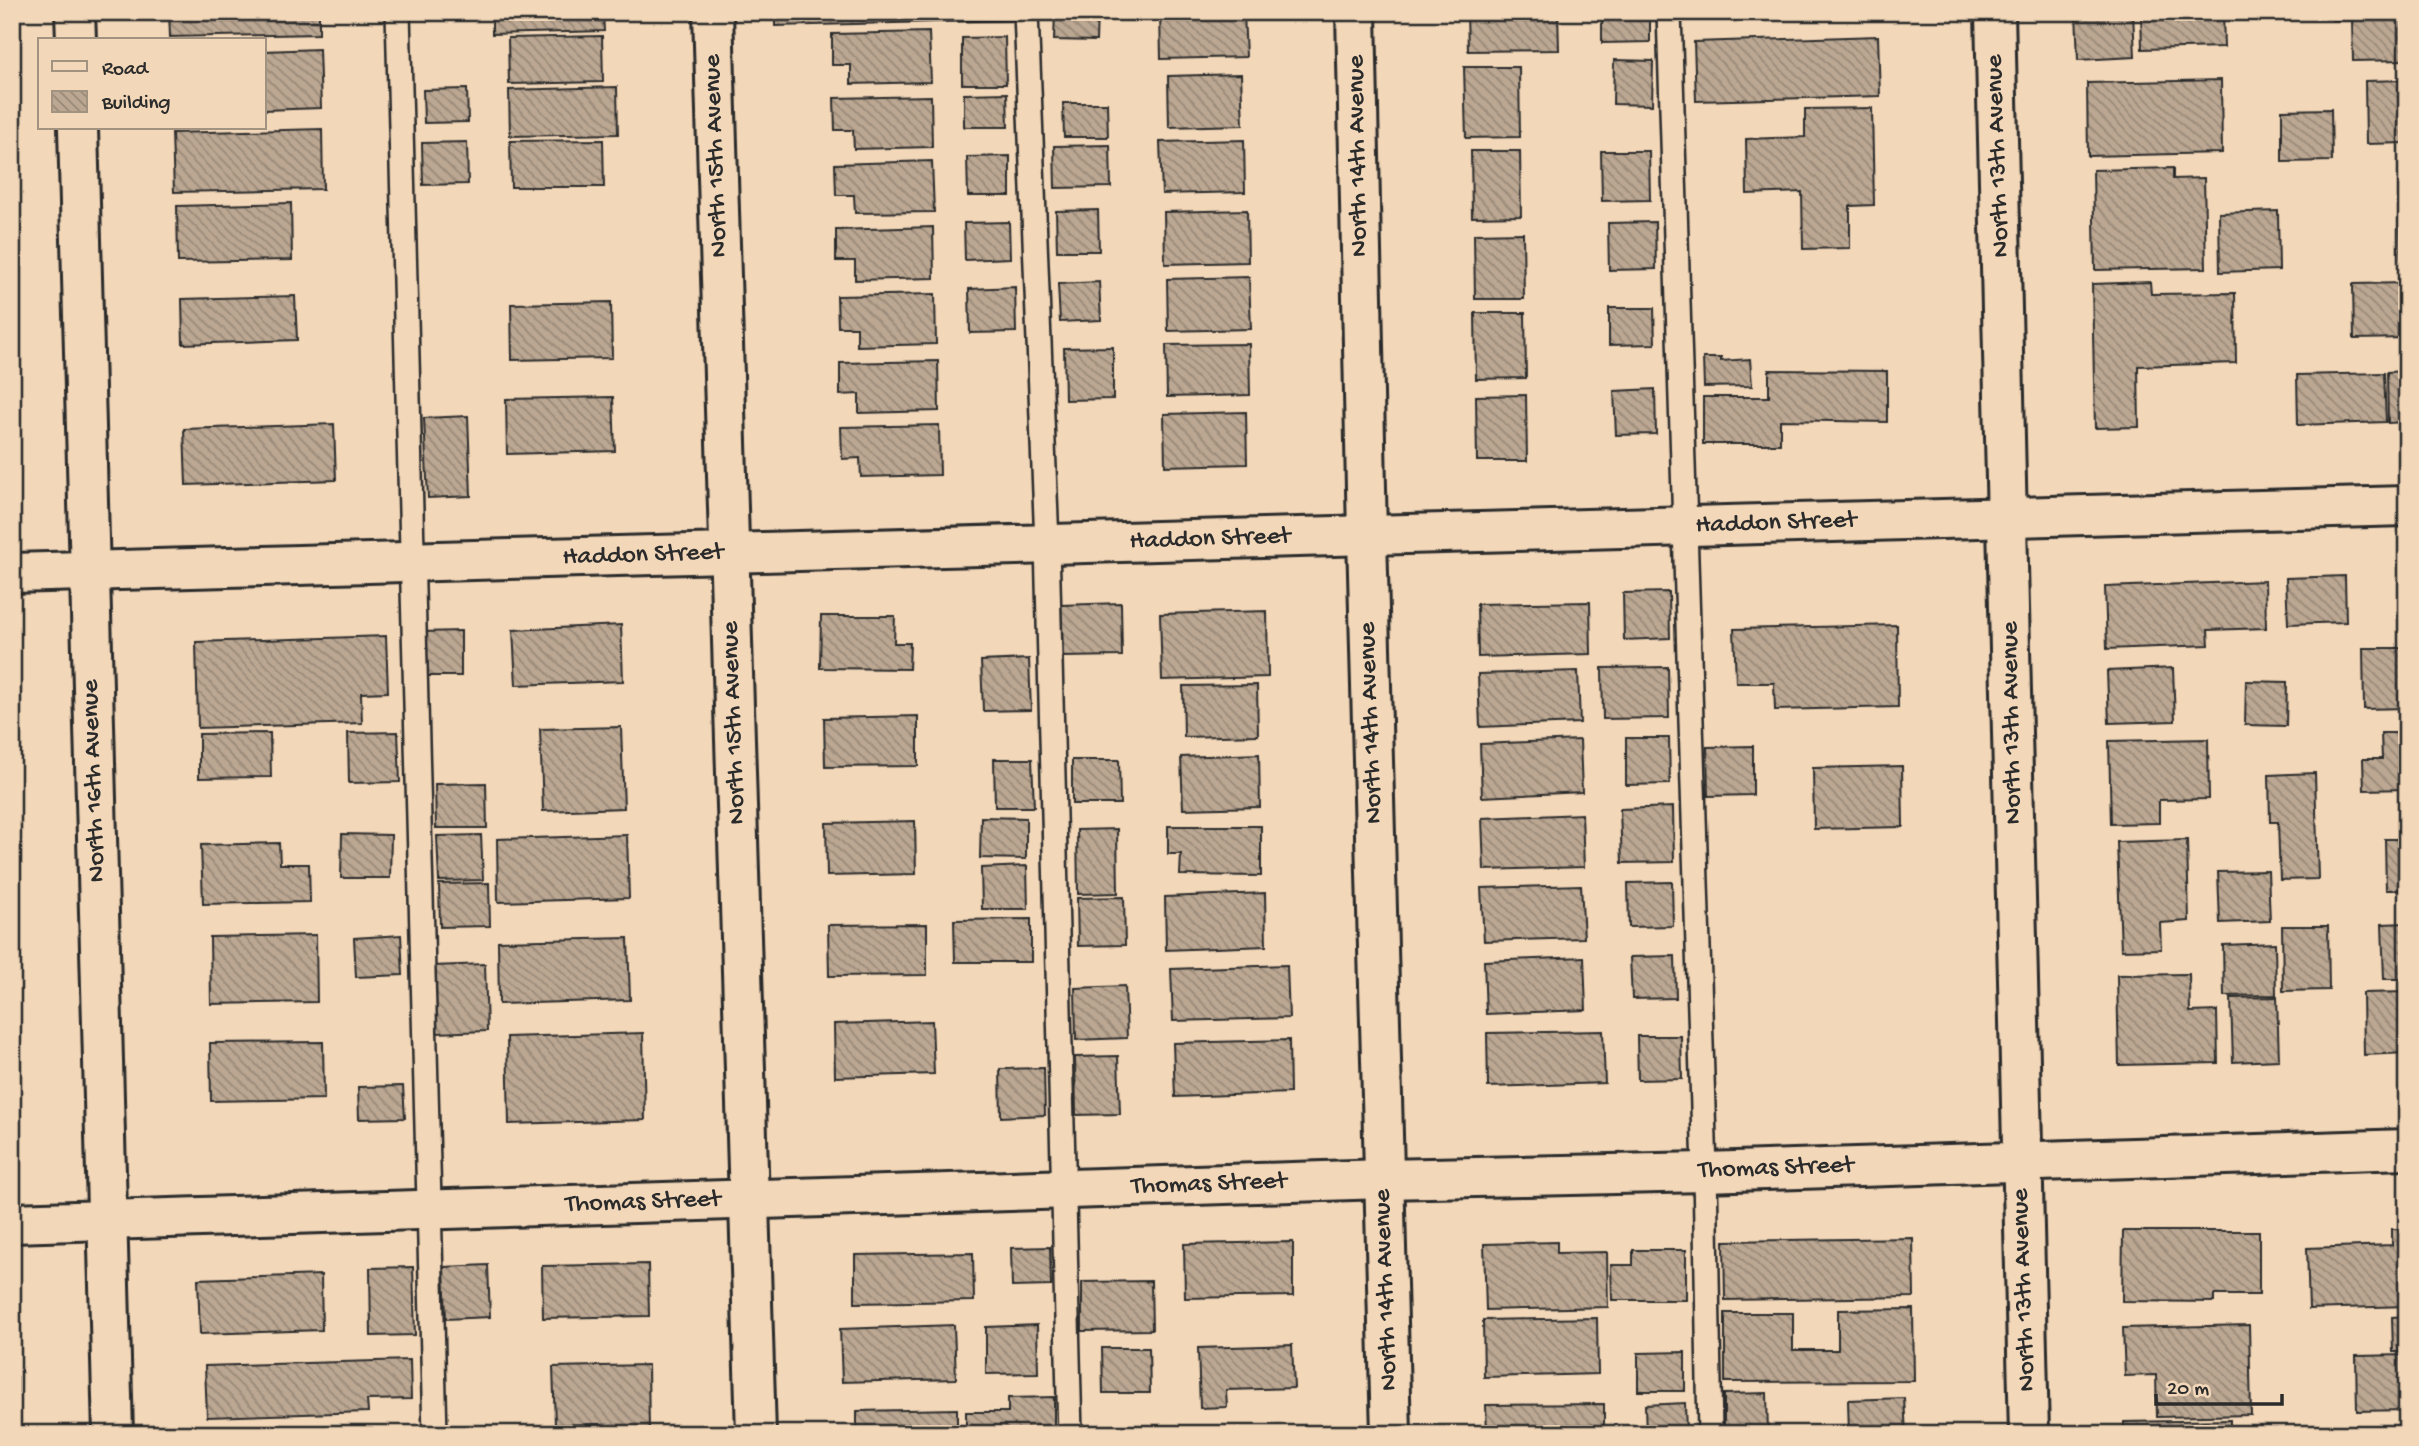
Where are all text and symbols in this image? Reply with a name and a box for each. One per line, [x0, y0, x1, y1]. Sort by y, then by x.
legend [38, 38, 266, 130]
street label: North 15th Avenue [698, 53, 736, 258]
street label: North 13th Avenue [1980, 53, 2018, 258]
street label: North 14th Avenue [1342, 54, 1376, 257]
text: Road [102, 58, 150, 83]
text: Building [101, 92, 171, 117]
street label: Haddon Street [1695, 506, 1859, 542]
street label: Haddon Street [1129, 522, 1293, 558]
street label: Haddon Street [562, 538, 726, 574]
street label: North 15th Avenue [716, 620, 754, 825]
street label: North 13th Avenue [1996, 620, 2030, 825]
street label: North 14th Avenue [1353, 621, 1391, 825]
street label: North 16th Avenue [76, 678, 114, 883]
street label: Thomas Street [1696, 1151, 1857, 1187]
street label: Thomas Street [1129, 1167, 1290, 1203]
street label: Thomas Street [563, 1185, 724, 1221]
street label: North 13th Avenue [2006, 1187, 2044, 1392]
street label: North 14th Avenue [1368, 1188, 1406, 1392]
scale bar [2156, 1362, 2282, 1406]
text: 20 m [2167, 1378, 2209, 1403]

